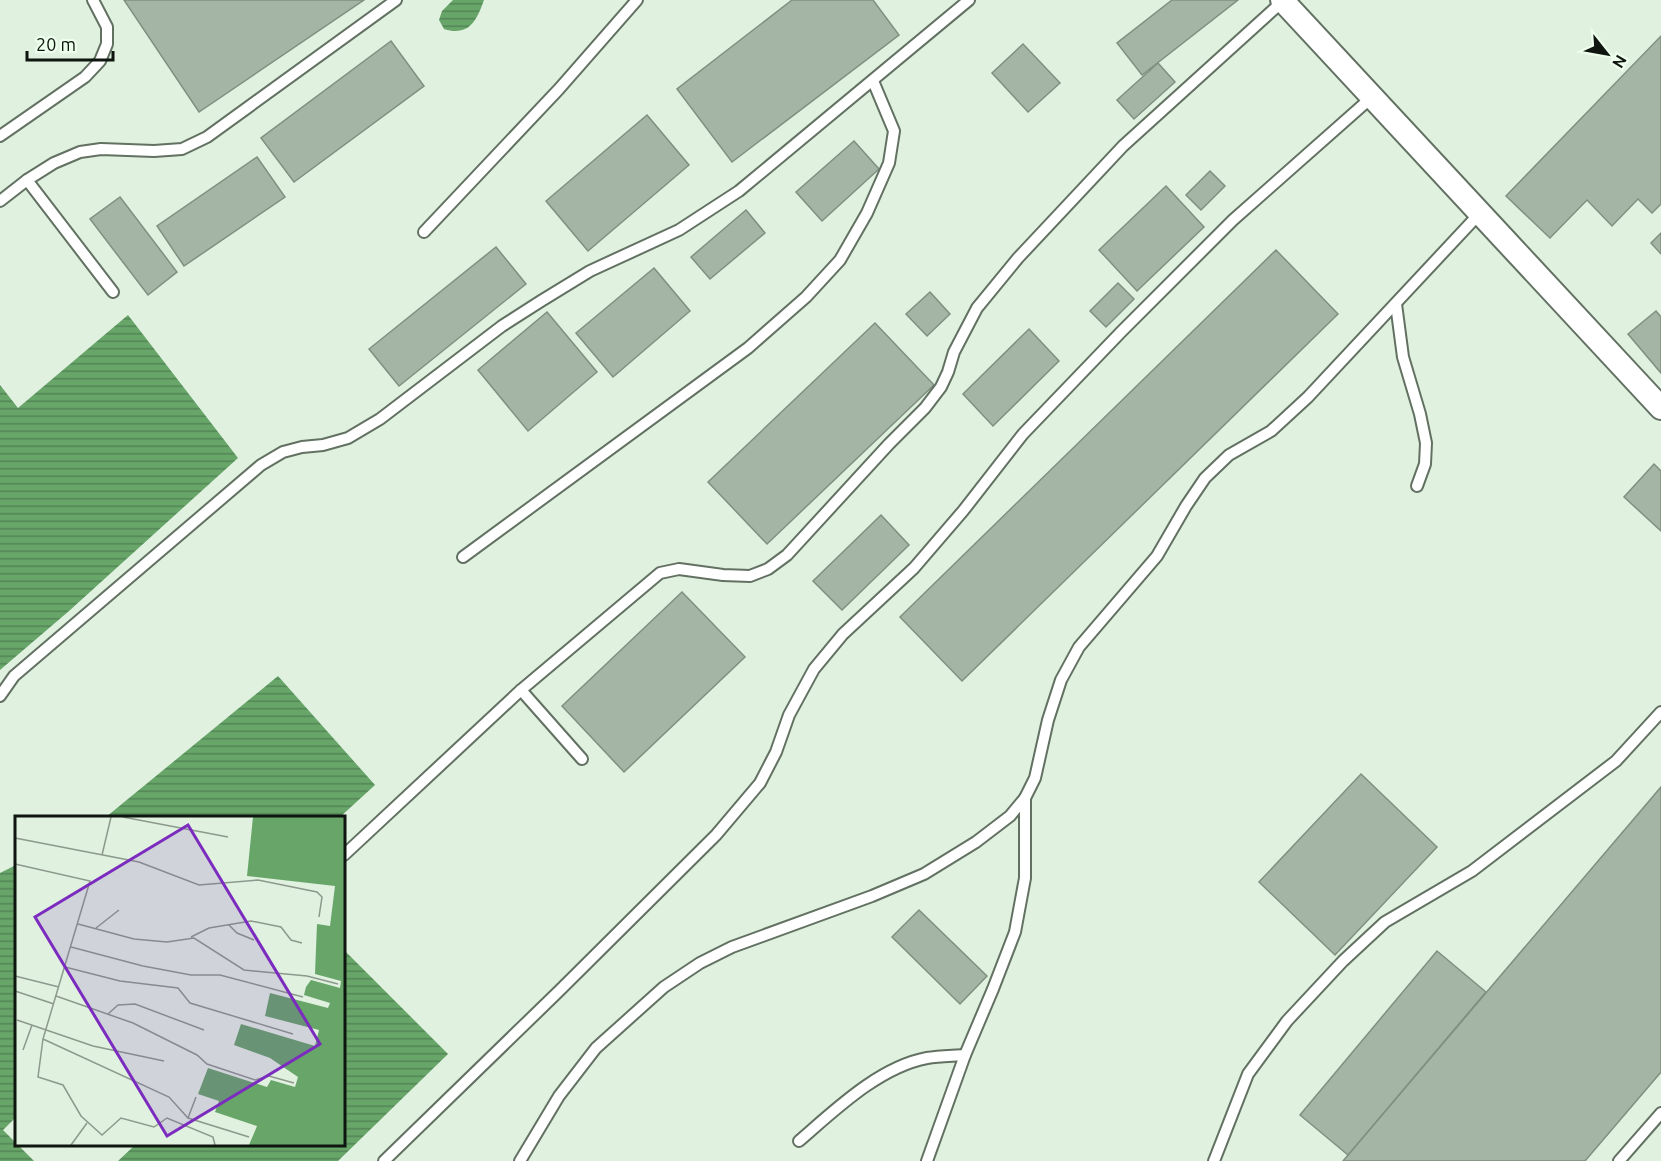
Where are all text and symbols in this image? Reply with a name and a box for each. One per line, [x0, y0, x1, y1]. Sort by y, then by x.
scale bar [27, 24, 112, 62]
north arrow [1577, 24, 1637, 84]
text: 20 m [36, 34, 76, 54]
text: N [1609, 52, 1631, 71]
inset map [15, 816, 345, 1146]

